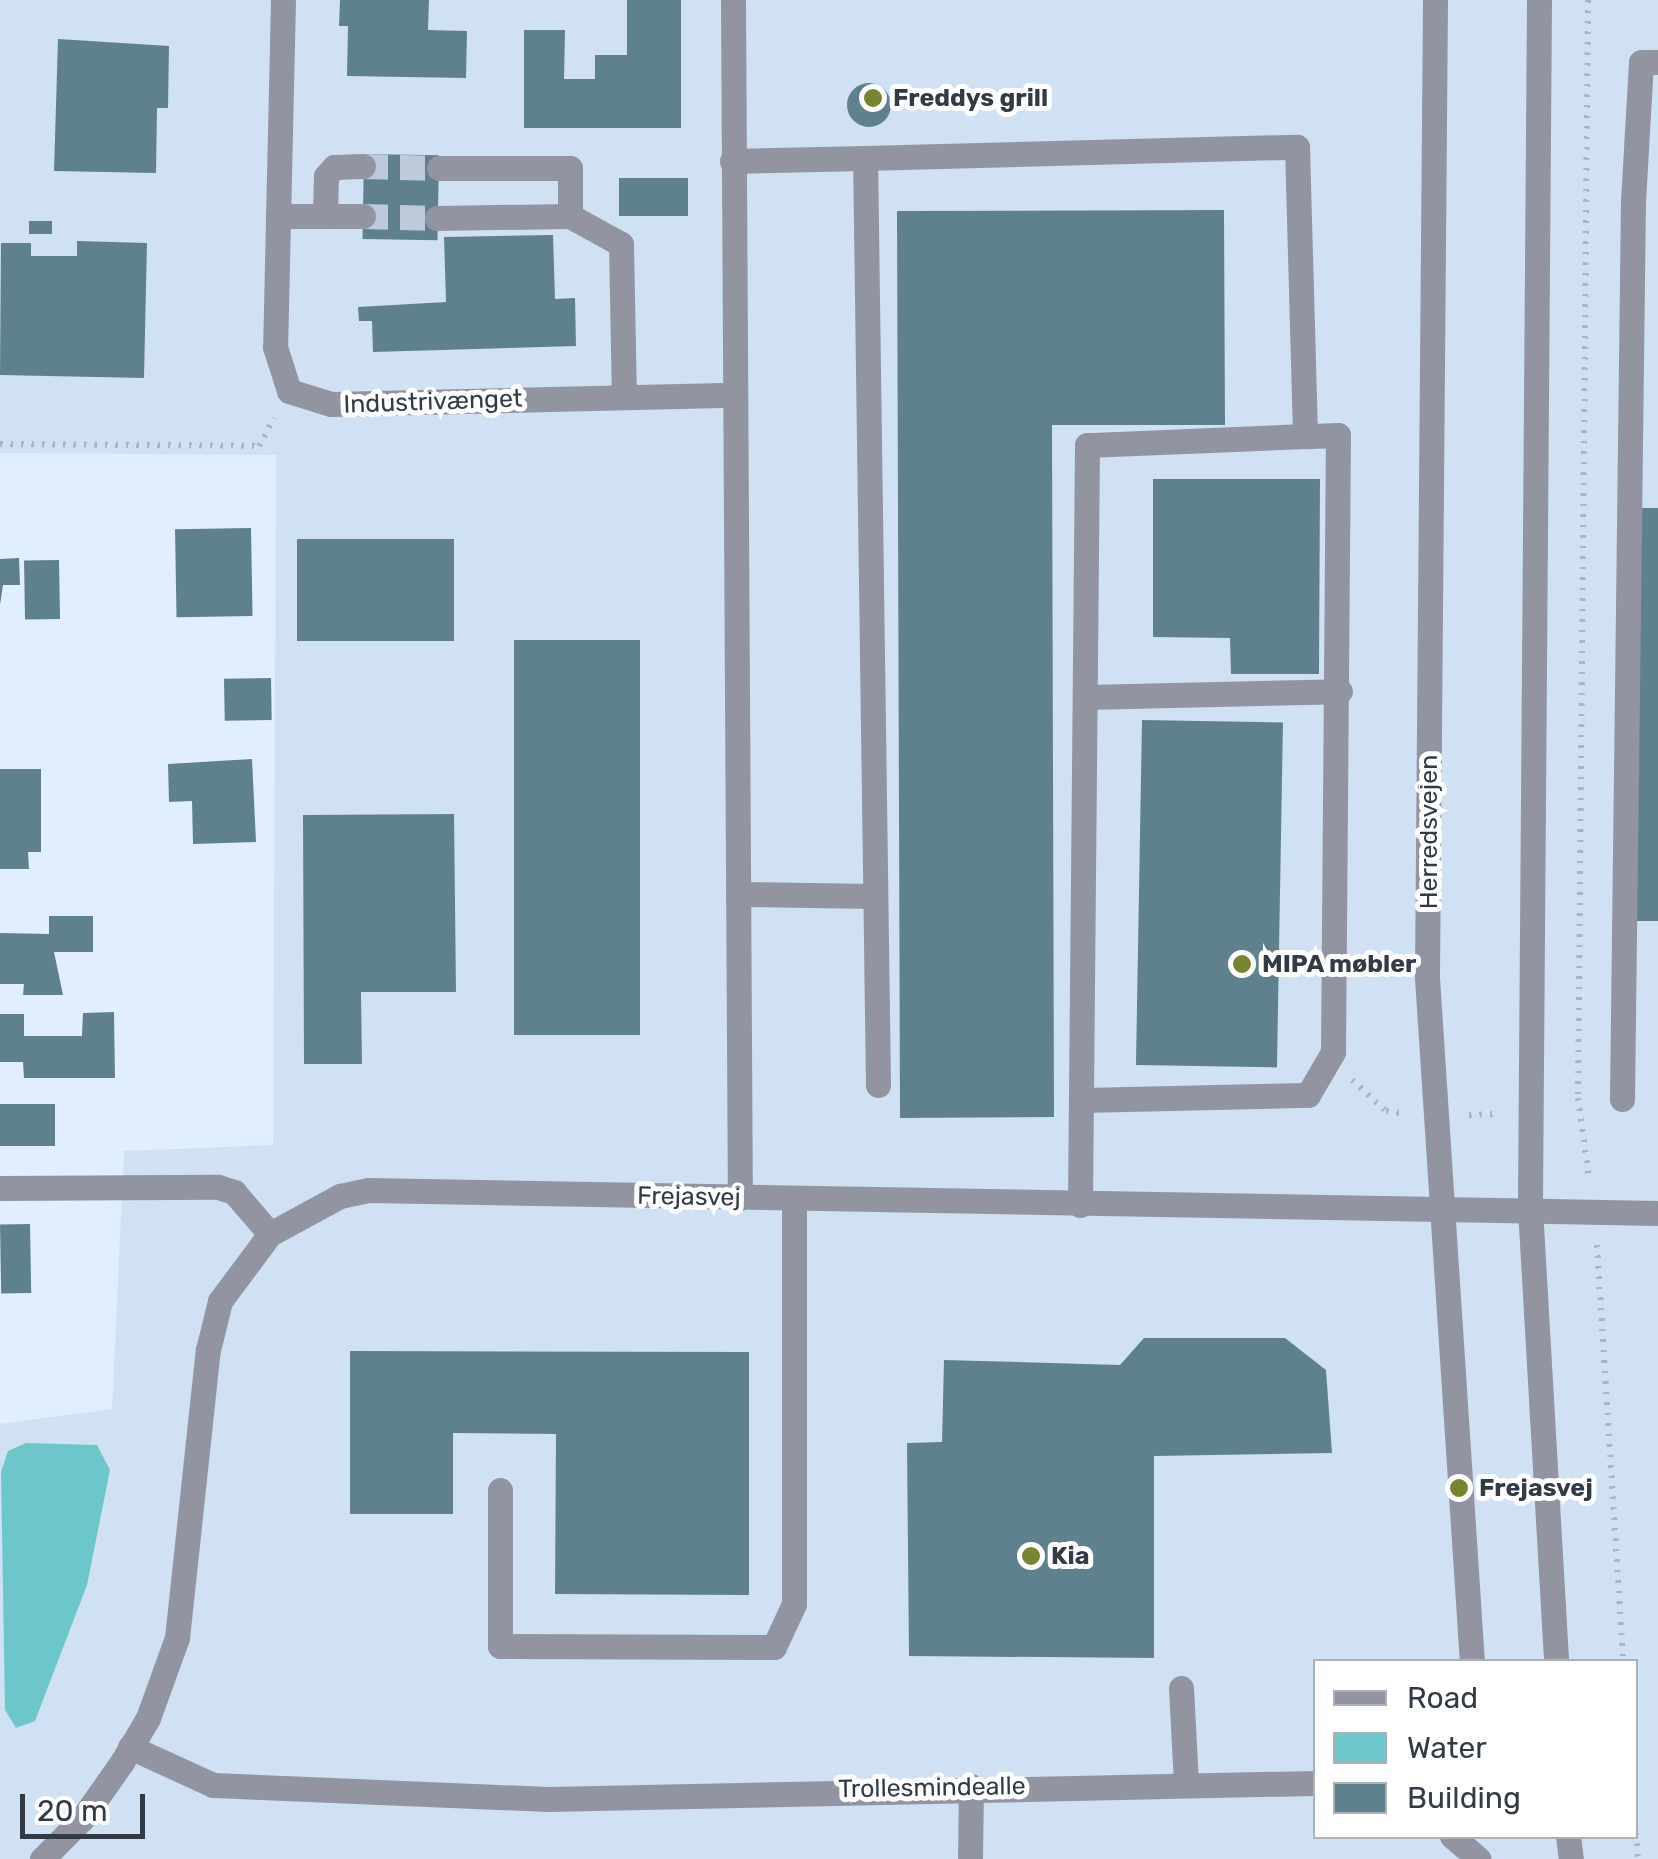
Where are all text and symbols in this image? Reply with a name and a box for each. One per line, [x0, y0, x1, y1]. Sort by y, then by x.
place label: Freddys grill [893, 83, 1048, 113]
marker: Freddys grill [862, 87, 884, 109]
street label: Industrivænget [343, 384, 523, 420]
street label: Herredsvejen [1414, 755, 1444, 909]
place label: MIPA møbler [1262, 949, 1417, 979]
marker: MIPA møbler [1231, 953, 1253, 975]
street label: Frejasvej [637, 1181, 741, 1213]
place label: Frejasvej [1479, 1473, 1593, 1503]
marker: Frejasvej [1448, 1477, 1470, 1499]
place label: Kia [1051, 1541, 1089, 1571]
marker: Kia [1020, 1545, 1042, 1567]
legend [1313, 1659, 1638, 1839]
text: Road [1407, 1680, 1478, 1716]
text: Water [1407, 1730, 1487, 1766]
street label: Trollesmindealle [838, 1771, 1026, 1805]
scale bar [25, 1774, 150, 1836]
text: Building [1407, 1780, 1521, 1816]
text: 20 m [37, 1793, 108, 1829]

